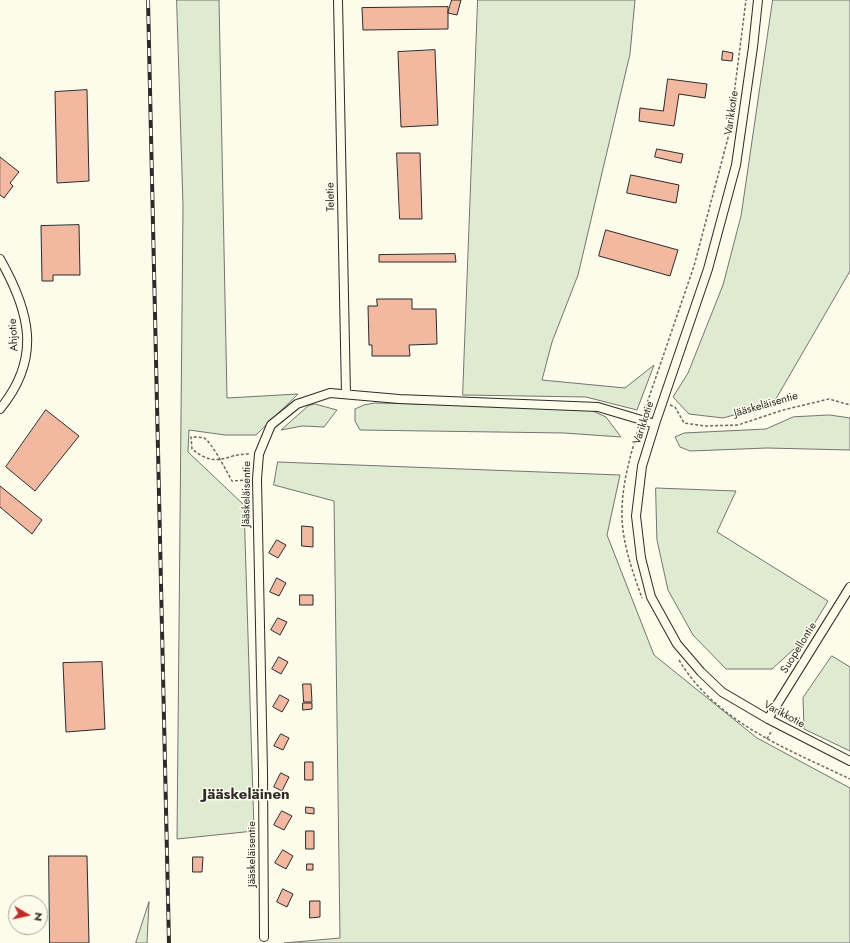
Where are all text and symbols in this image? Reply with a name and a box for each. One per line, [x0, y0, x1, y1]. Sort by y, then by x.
street label: Varikkotie [722, 90, 742, 136]
street label: Teletie [324, 182, 338, 212]
street label: Ahjotie [7, 318, 21, 352]
street label: Jääskeläisentie [733, 390, 799, 420]
street label: Varikkotie [631, 400, 657, 446]
street label: Jääskeläisentie [240, 461, 254, 527]
street label: Suopellontie [778, 620, 820, 676]
street label: Varikkotie [761, 699, 807, 731]
district label: Jääskeläinen [202, 786, 290, 804]
street label: Jääskeläisentie [245, 821, 259, 887]
north arrow [8, 895, 48, 935]
text: N [30, 911, 47, 922]

